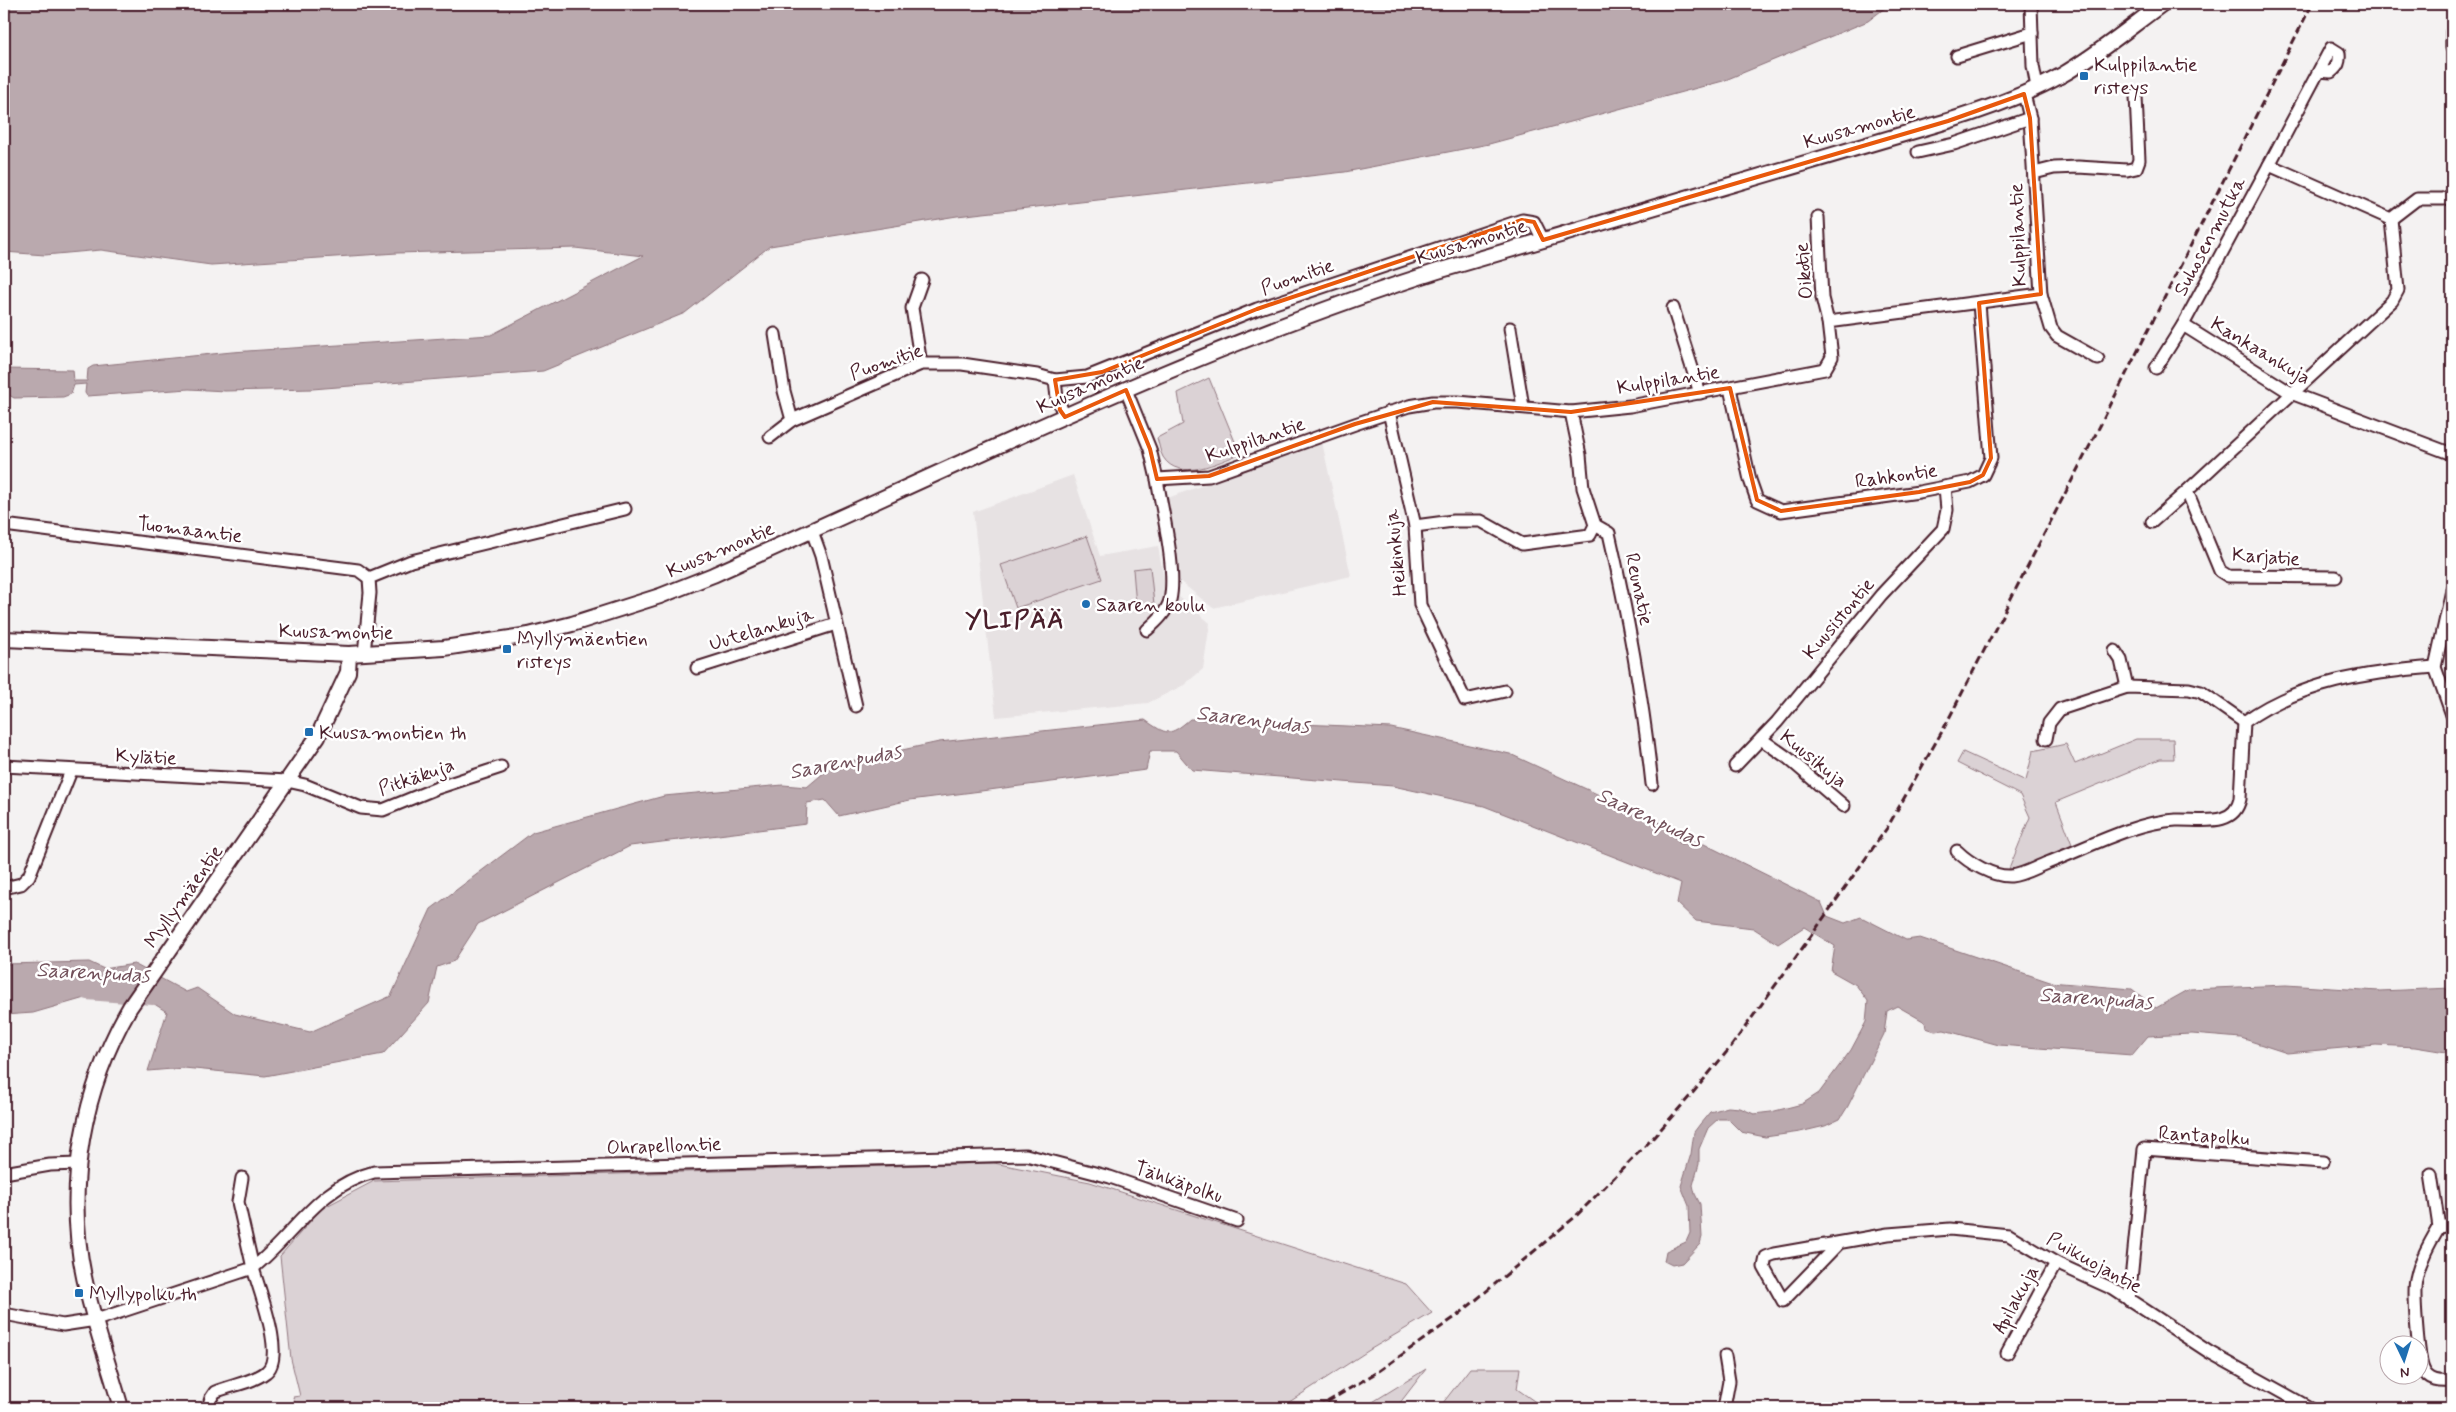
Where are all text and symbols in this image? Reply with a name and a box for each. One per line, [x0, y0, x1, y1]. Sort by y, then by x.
place label: Kulppilantie risteys [2094, 52, 2198, 102]
marker: Kulppilantie risteys [2078, 70, 2090, 82]
street label: Kuusamontie [1800, 99, 1918, 156]
street label: Suhosenmutka [2168, 172, 2253, 301]
street label: Kulppilantie [2003, 183, 2034, 287]
street label: Kuusamontie [1413, 213, 1530, 272]
street label: Oikotie [1789, 241, 1820, 300]
street label: Puomitie [1257, 252, 1338, 302]
street label: Kankaankuja [2205, 311, 2315, 392]
street label: Puomitie [846, 337, 927, 387]
street label: Kuusamontie [1033, 350, 1149, 421]
street label: Kulppilantie [1615, 359, 1722, 402]
street label: Kulppilantie [1202, 411, 1309, 470]
street label: Rahkontie [1853, 457, 1939, 496]
street label: Heikinkuja [1378, 507, 1414, 598]
street label: Tuomaantie [136, 511, 244, 550]
street label: Kuusamontie [662, 515, 779, 585]
street label: Karjatie [2231, 542, 2301, 573]
street label: Reunatie [1618, 551, 1659, 628]
street label: Kuusistontie [1797, 572, 1881, 666]
place label: Saaren koulu [1096, 592, 1206, 619]
marker: Saaren koulu [1080, 598, 1092, 610]
street label: Uutelankuja [706, 600, 818, 658]
district label: YLIPÄÄ [965, 605, 1065, 638]
street label: Kuusamontie [278, 618, 394, 647]
place label: Myllymäentien risteys [517, 626, 648, 676]
marker: Myllymäentien risteys [501, 643, 513, 655]
water label: Saarenpudas [1195, 699, 1313, 741]
place label: Kuusamontien th [319, 720, 467, 747]
street label: Kuusikuja [1774, 724, 1853, 795]
marker: Kuusamontien th [303, 726, 315, 738]
water label: Saarenpudas [787, 737, 905, 787]
street label: Kylätie [115, 742, 177, 773]
street label: Pitkäkuja [375, 752, 458, 803]
water label: Saarenpudas [1592, 781, 1708, 855]
street label: Myllymäentie [139, 840, 230, 954]
water label: Saarenpudas [36, 956, 152, 990]
water label: Saarenpudas [2038, 981, 2155, 1017]
street label: Rantapolku [2157, 1120, 2250, 1153]
street label: Ohrapellontie [606, 1131, 722, 1162]
street label: Tähkäpolku [1131, 1155, 1226, 1210]
street label: Puikuojantie [2042, 1226, 2147, 1301]
street label: Apilakuja [1987, 1261, 2047, 1339]
place label: Myllypolku th [89, 1281, 197, 1308]
marker: Myllypolku th [73, 1287, 85, 1299]
north arrow [2378, 1334, 2428, 1384]
text: N [2400, 1363, 2410, 1381]

